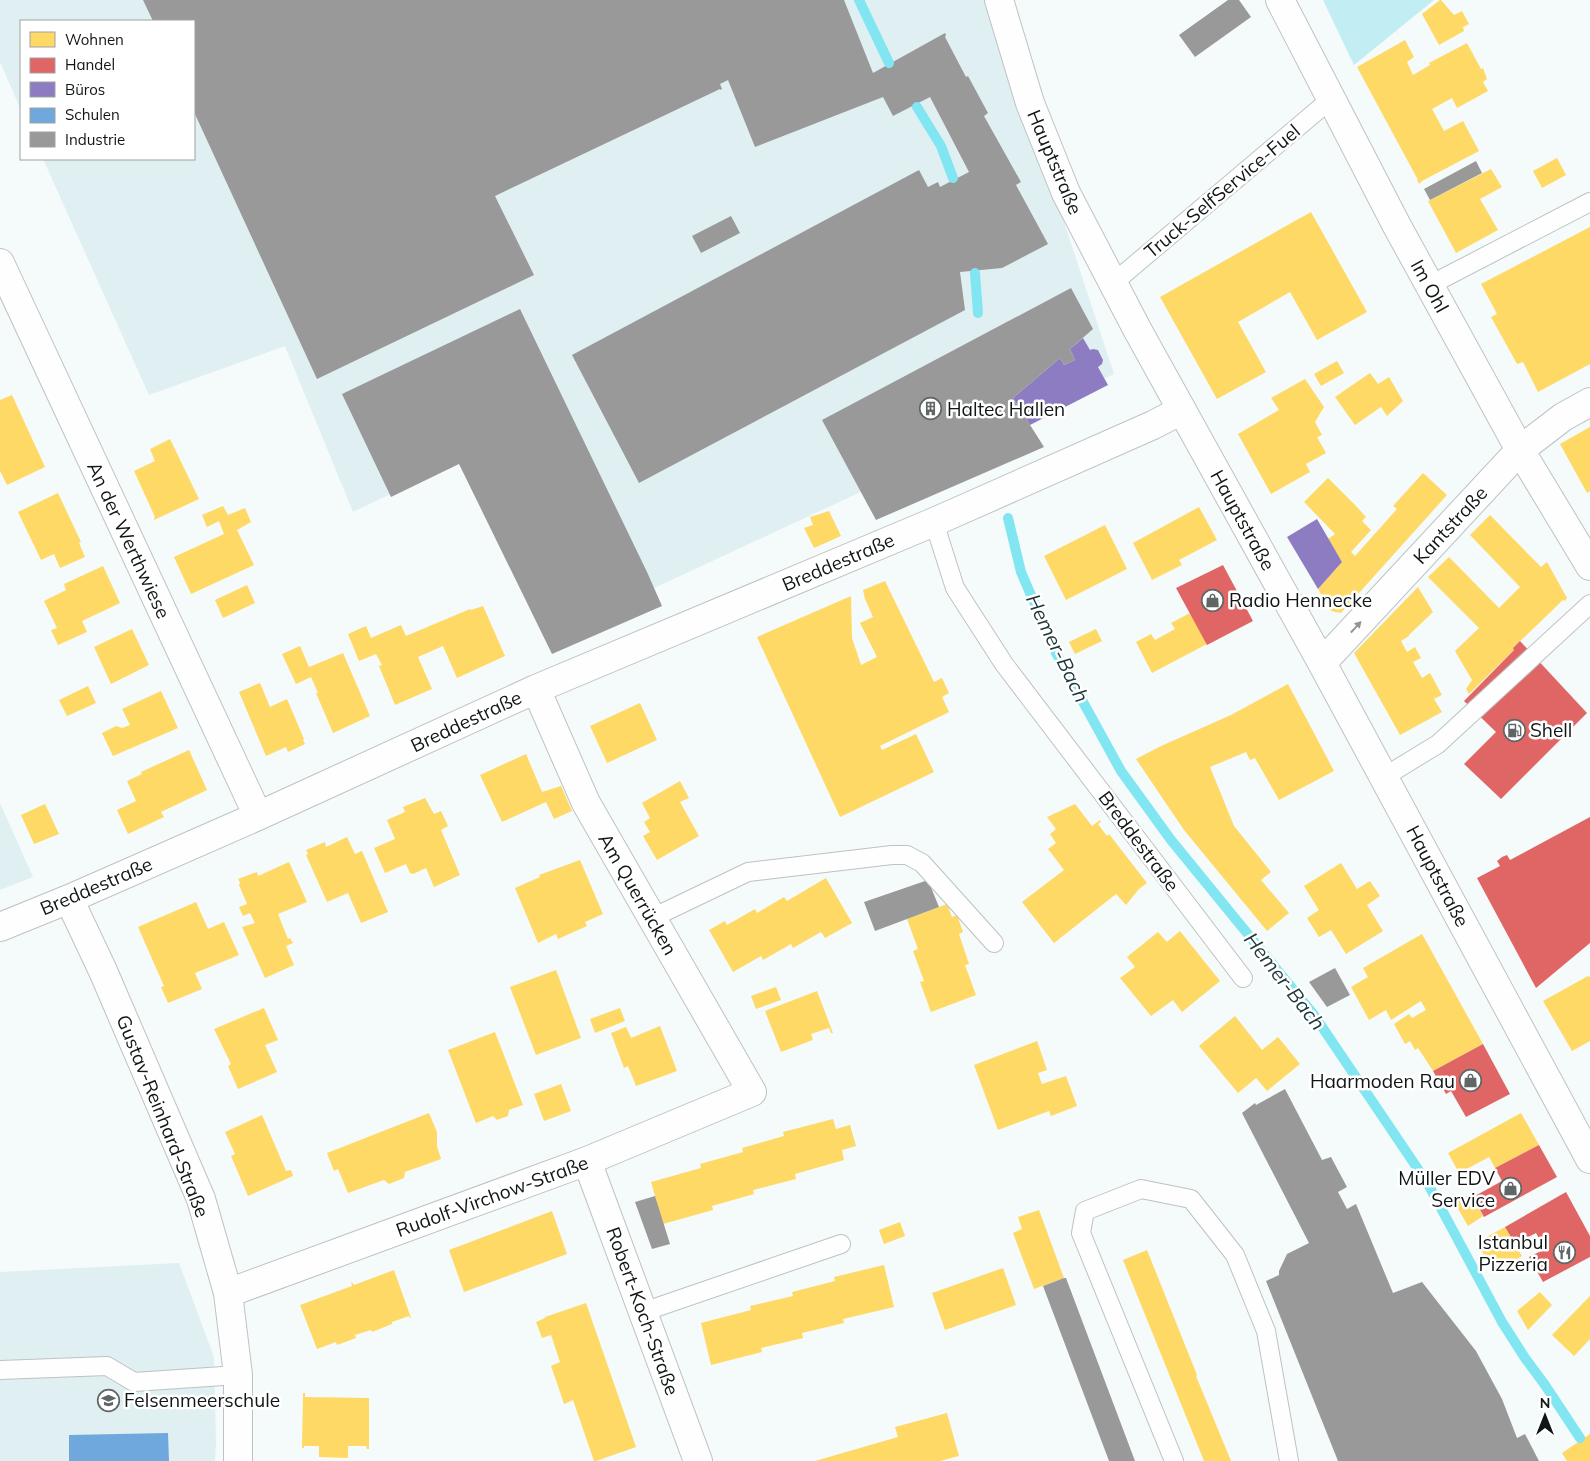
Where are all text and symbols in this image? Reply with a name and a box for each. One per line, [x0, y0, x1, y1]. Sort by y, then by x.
legend [20, 20, 195, 160]
text: Wohnen [65, 30, 124, 49]
text: Handel [65, 55, 115, 74]
text: Büros [65, 80, 105, 99]
text: Schulen [65, 105, 120, 124]
street label: Hauptstraße [1022, 106, 1088, 218]
street label: Truck-SelfService-Fuel [1139, 119, 1305, 263]
text: Industrie [65, 130, 125, 149]
street label: Im Ohl [1406, 255, 1454, 317]
building icon: Haltec Hallen [919, 397, 943, 421]
place label: Haltec Hallen [947, 397, 1065, 421]
street label: An der Werthwiese [82, 458, 176, 622]
street label: Hauptstraße [1205, 465, 1281, 575]
street label: Kantstraße [1408, 481, 1492, 569]
street label: Breddestraße [778, 528, 898, 596]
shop icon: Radio Hennecke [1201, 588, 1225, 612]
place label: Radio Hennecke [1229, 588, 1372, 612]
water label: Hemer-Bach [1021, 590, 1095, 706]
one-way arrow [1350, 621, 1362, 633]
street label: Breddestraße [407, 685, 525, 757]
fuel station icon: Shell [1502, 718, 1526, 742]
place label: Shell [1530, 718, 1572, 742]
street label: Breddestraße [1093, 786, 1185, 896]
street label: Hauptstraße [1401, 821, 1475, 931]
street label: Am Querrücken [593, 829, 683, 959]
street label: Breddestraße [36, 852, 156, 920]
water label: Hemer-Bach [1239, 927, 1331, 1035]
street label: Gustav-Reinhard-Straße [111, 1011, 215, 1221]
place label: Haarmoden Rau [1310, 1069, 1455, 1093]
shop icon: Haarmoden Rau [1459, 1069, 1483, 1093]
street label: Rudolf-Virchow-Straße [392, 1150, 592, 1242]
place label: Müller EDV Service [1398, 1166, 1496, 1212]
shop icon: Müller EDV Service [1499, 1177, 1523, 1201]
street label: Robert-Koch-Straße [601, 1223, 685, 1399]
place label: Istanbul Pizzeria [1478, 1230, 1548, 1276]
restaurant icon: Istanbul Pizzeria [1552, 1241, 1576, 1265]
school or university icon: Felsenmeerschule [96, 1388, 120, 1412]
place label: Felsenmeerschule [124, 1388, 280, 1412]
north arrow [1520, 1391, 1570, 1441]
text: N [1540, 1394, 1550, 1412]

